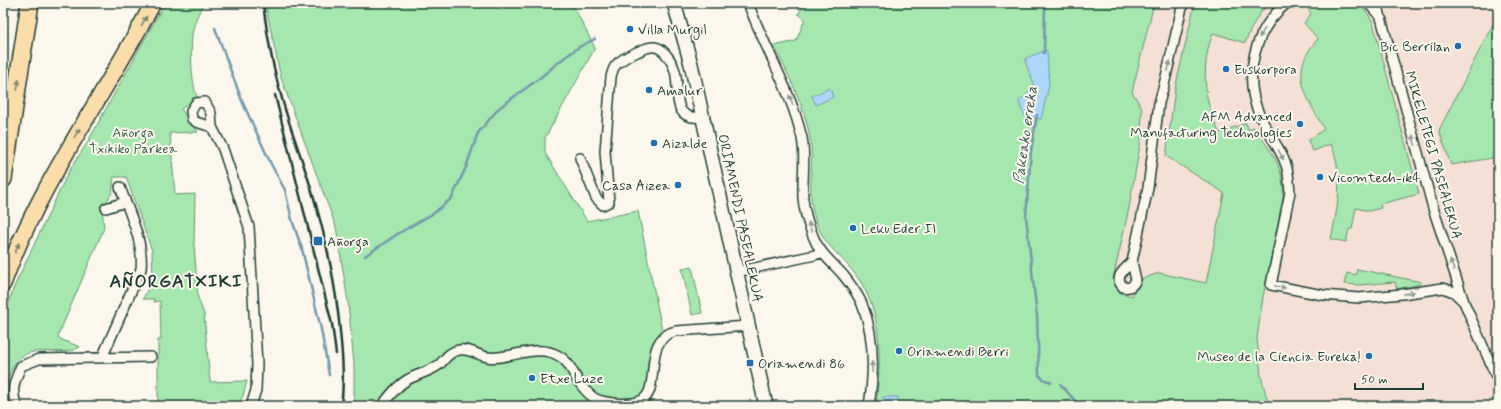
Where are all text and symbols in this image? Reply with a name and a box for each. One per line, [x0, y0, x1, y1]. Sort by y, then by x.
one-way arrow [140, 15, 147, 27]
place label: Villa Murgil [638, 21, 707, 40]
marker: Villa Murgil [625, 24, 635, 34]
one-way arrow [1259, 27, 1266, 39]
place label: Bic Berrilan [1380, 38, 1450, 56]
marker: Bic Berrilan [1453, 41, 1463, 51]
one-way arrow [1166, 60, 1172, 72]
place label: Euskorpora [1234, 61, 1297, 79]
marker: Euskorpora [1221, 64, 1231, 74]
street label: MIKELETEGI PASEALEKUA [1400, 69, 1466, 242]
one-way arrow [15, 79, 21, 91]
place label: Amalur [657, 82, 703, 100]
marker: Amalur [644, 85, 654, 95]
water label: Pakeako erreka [1009, 85, 1043, 185]
one-way arrow [787, 93, 793, 105]
place label: AFM Advanced Manufacturing Technologies [1130, 108, 1292, 143]
marker: AFM Advanced Manufacturing Technologies [1295, 119, 1305, 129]
park label: Añorga Txikiko Parkea [89, 124, 178, 158]
one-way arrow [74, 127, 81, 139]
street label: ORIAMENDI PASEALEKUA [713, 133, 767, 304]
one-way arrow [1411, 134, 1417, 146]
place label: Aizalde [662, 135, 707, 153]
marker: Aizalde [649, 138, 659, 148]
one-way arrow [1278, 149, 1284, 160]
place label: Vicomtech-ik4 [1328, 169, 1420, 187]
marker: Vicomtech-ik4 [1315, 172, 1325, 182]
place label: Casa Aizea [602, 177, 671, 195]
marker: Casa Aizea [673, 180, 683, 190]
place label: Leku Eder II [861, 220, 936, 238]
one-way arrow [807, 221, 813, 233]
marker: Leku Eder II [848, 223, 858, 233]
place label: Añorga [327, 233, 369, 253]
marker: Añorga [312, 235, 324, 247]
one-way arrow [15, 242, 21, 254]
one-way arrow [1449, 258, 1455, 270]
district label: AÑORGATXIKI [109, 270, 243, 294]
one-way arrow [1274, 285, 1287, 291]
one-way arrow [1403, 289, 1415, 295]
place label: Oriamendi Berri [907, 343, 1009, 361]
marker: Oriamendi Berri [894, 346, 904, 356]
place label: Museo de la Ciencia Eureka! [1197, 348, 1361, 366]
marker: Museo de la Ciencia Eureka! [1364, 351, 1374, 361]
place label: Oriamendi 86 [758, 355, 845, 373]
marker: Oriamendi 86 [745, 358, 755, 368]
one-way arrow [869, 360, 875, 373]
scale bar [1355, 365, 1423, 391]
place label: Etxe Luze [540, 370, 604, 388]
text: 50 m [1361, 372, 1388, 388]
marker: Etxe Luze [527, 373, 537, 383]

